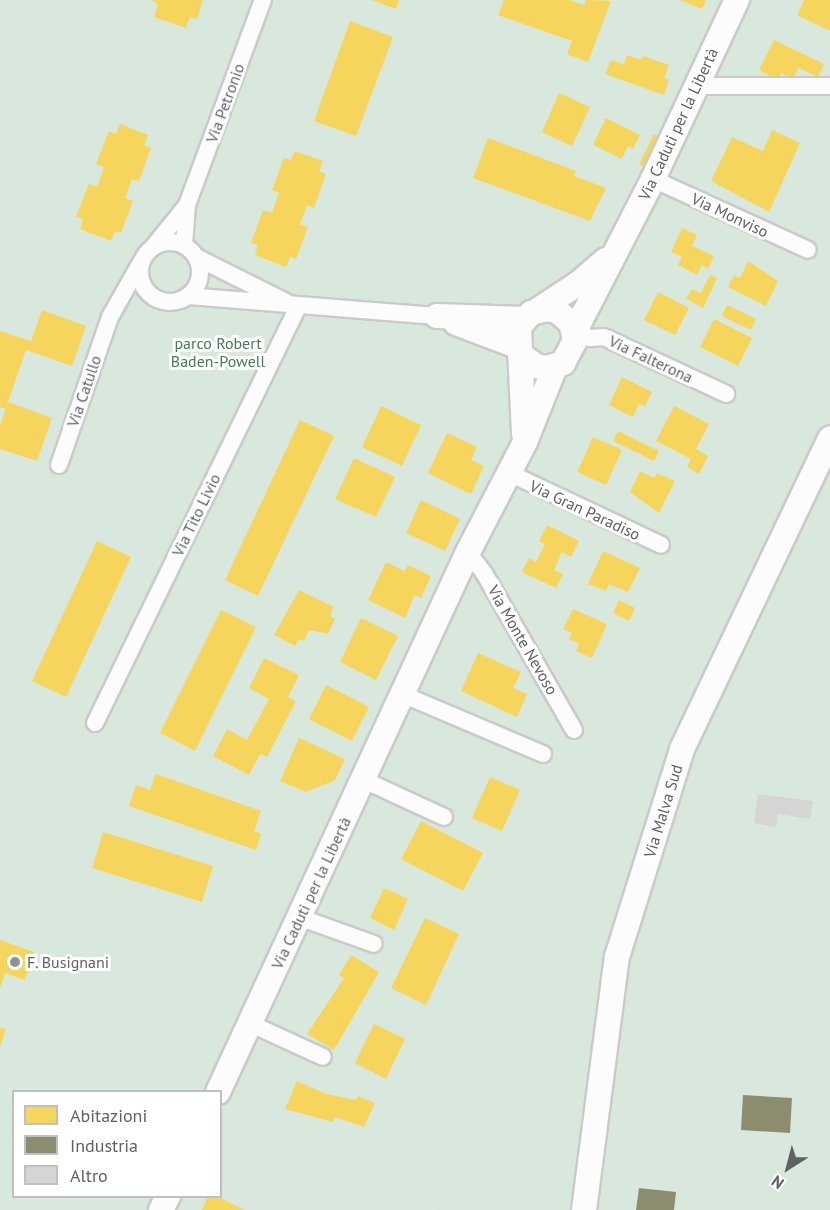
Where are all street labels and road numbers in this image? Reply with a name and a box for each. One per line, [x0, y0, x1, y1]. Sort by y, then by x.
street label: Via Caduti per la Libertà [634, 45, 722, 203]
street label: Via Petronio [202, 61, 248, 145]
street label: Via Monviso [688, 189, 772, 241]
street label: Via Falterona [606, 331, 696, 387]
street label: Via Catullo [63, 353, 105, 429]
street label: Via Tito Livio [168, 470, 224, 560]
street label: Via Gran Paradiso [527, 476, 643, 544]
street label: Via Monte Nevoso [484, 582, 562, 698]
street label: Via Malva Sud [640, 762, 686, 860]
street label: Via Caduti per la Libertà [267, 814, 355, 972]

